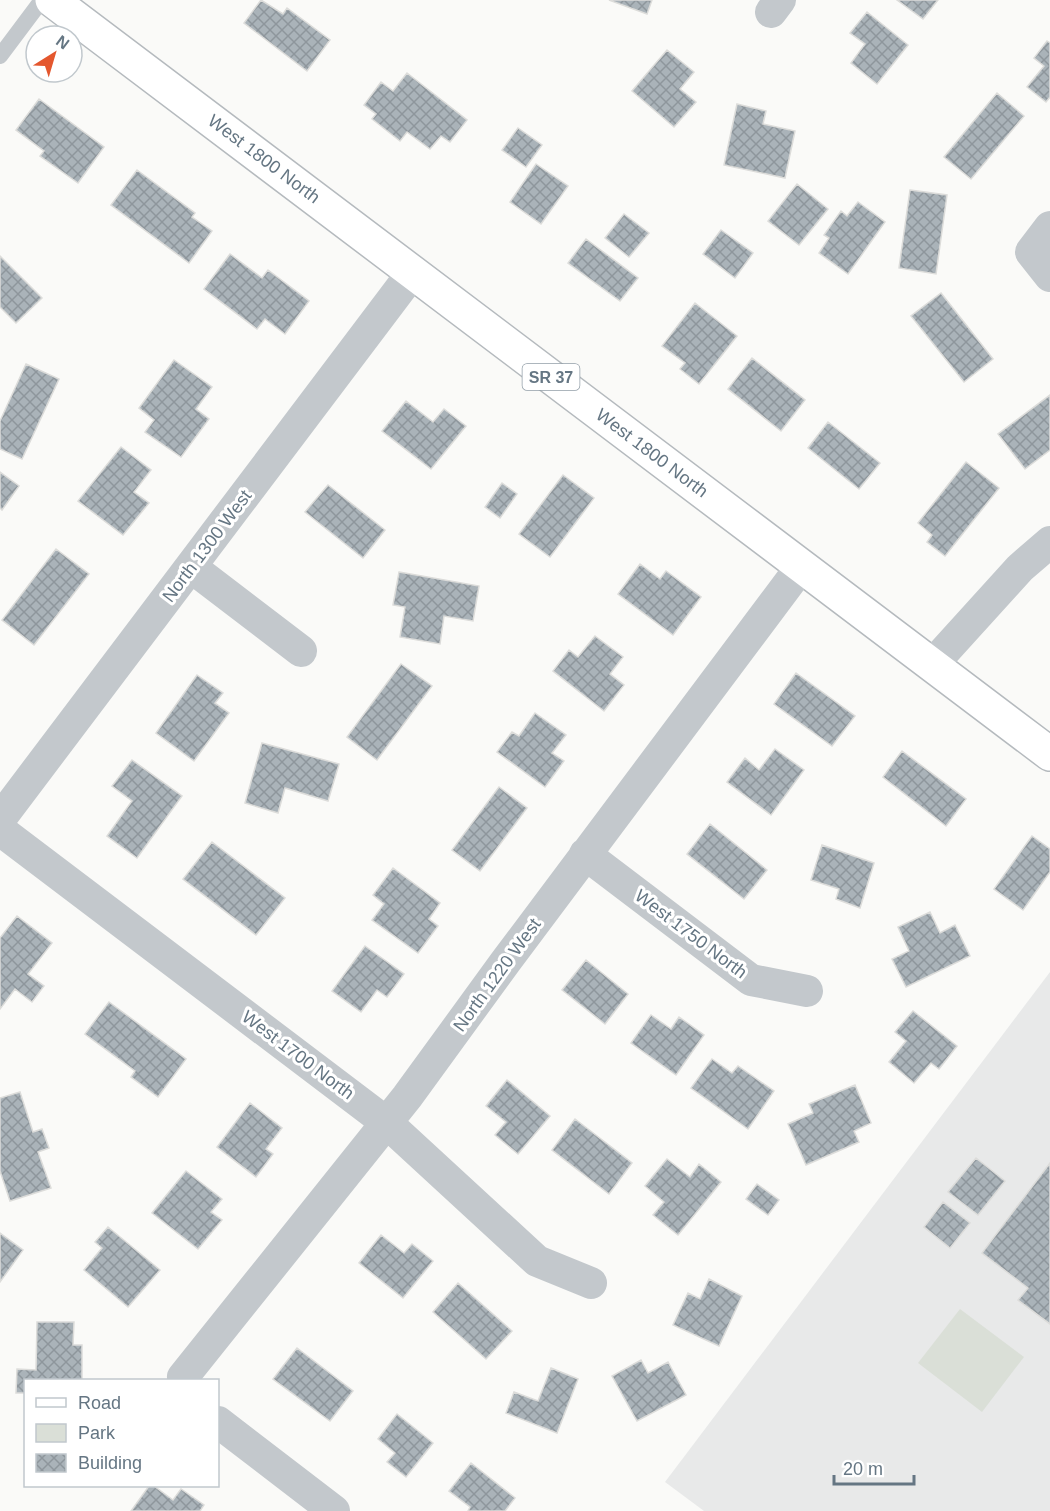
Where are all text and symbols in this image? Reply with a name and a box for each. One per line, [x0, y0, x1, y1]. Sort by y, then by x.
north arrow [24, 24, 84, 84]
text: N [53, 32, 72, 53]
street label: West 1800 North [204, 110, 324, 208]
road number: SR 37 [522, 364, 580, 390]
street label: West 1800 North [592, 404, 712, 502]
street label: North 1300 West [158, 486, 256, 606]
street label: West 1750 North [631, 885, 751, 983]
street label: North 1220 West [449, 915, 545, 1035]
street label: West 1700 North [238, 1006, 358, 1104]
legend [24, 1379, 219, 1487]
text: Road [78, 1393, 121, 1413]
text: Park [78, 1423, 116, 1443]
scale bar [834, 1448, 914, 1486]
text: Building [78, 1453, 142, 1473]
text: 20 m [843, 1459, 883, 1479]

